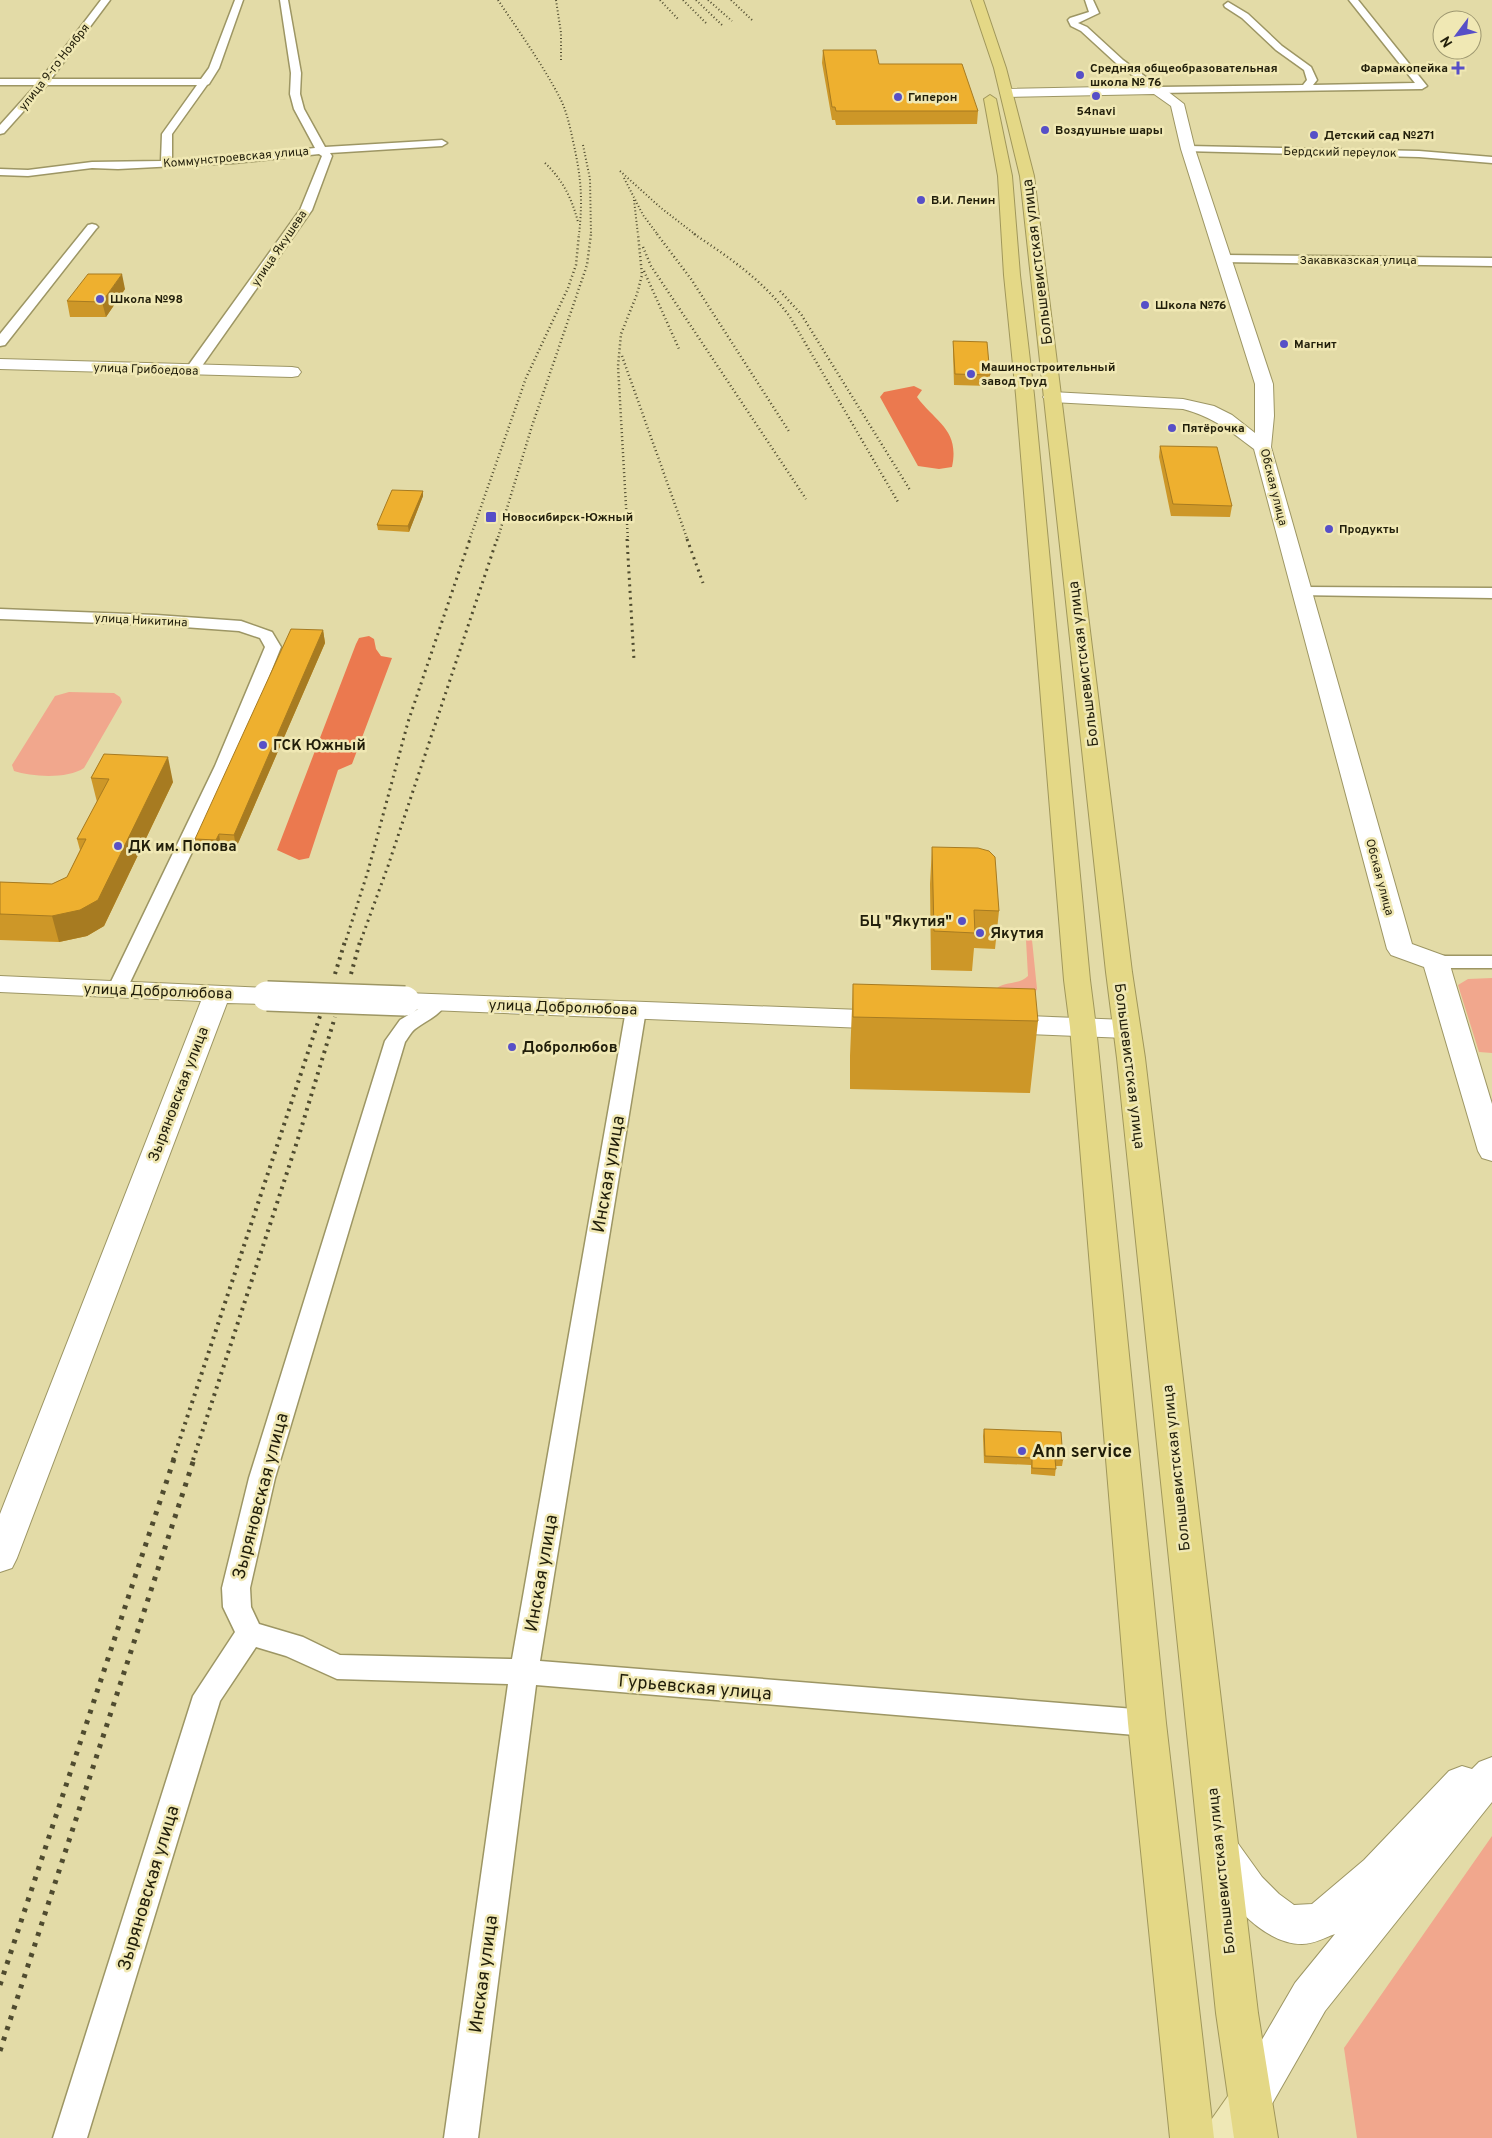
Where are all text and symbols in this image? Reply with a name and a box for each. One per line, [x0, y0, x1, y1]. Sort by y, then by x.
north arrow [1432, 10, 1482, 60]
street label: улица 9-го Ноября [16, 21, 94, 114]
text: N [1437, 32, 1457, 50]
place label: Средняя общеобразовательная школа № 76 [1090, 61, 1278, 91]
place label: Фармакопейка [1361, 61, 1448, 77]
marker: Фармакопейка [1452, 62, 1464, 74]
marker: Средняя общеобразовательная школа № 76 [1074, 69, 1086, 81]
place label: Гиперон [908, 90, 957, 106]
marker: 54navi [1090, 90, 1102, 102]
marker: Гиперон [892, 91, 904, 103]
place label: 54navi [1076, 104, 1116, 120]
place label: Воздушные шары [1055, 123, 1163, 139]
marker: Воздушные шары [1039, 124, 1051, 136]
place label: Детский сад №271 [1324, 128, 1435, 144]
marker: Детский сад №271 [1308, 129, 1320, 141]
street label: Коммунстроевская улица [163, 144, 310, 172]
street label: Бердский переулок [1283, 144, 1397, 162]
street label: Большевистская улица [1019, 178, 1058, 346]
place label: В.И. Ленин [931, 193, 995, 209]
marker: В.И. Ленин [915, 194, 927, 206]
street label: улица Якушева [248, 207, 311, 290]
street label: Закавказская улица [1300, 253, 1416, 269]
place label: Школа №98 [110, 292, 183, 308]
marker: Школа №98 [94, 293, 106, 305]
place label: Школа №76 [1155, 298, 1226, 314]
marker: Школа №76 [1139, 299, 1151, 311]
place label: Магнит [1294, 337, 1337, 353]
marker: Магнит [1278, 338, 1290, 350]
street label: улица Грибоедова [93, 360, 199, 380]
place label: Машиностроительный завод Труд [981, 360, 1115, 390]
marker: Машиностроительный завод Труд [965, 368, 977, 380]
place label: Пятёрочка [1182, 421, 1245, 437]
marker: Пятёрочка [1166, 422, 1178, 434]
street label: Обская улица [1256, 447, 1290, 527]
marker: Новосибирск-Южный [484, 510, 498, 524]
place label: Новосибирск-Южный [502, 510, 633, 526]
place label: Продукты [1339, 522, 1399, 538]
marker: Продукты [1323, 523, 1335, 535]
street label: Большевистская улица [1065, 580, 1104, 748]
street label: улица Никитина [94, 611, 188, 631]
place label: ГСК Южный [273, 737, 366, 756]
marker: ГСК Южный [257, 739, 269, 751]
street label: Обская улица [1361, 837, 1397, 917]
place label: ДК им. Попова [128, 838, 237, 857]
marker: ДК им. Попова [112, 840, 124, 852]
place label: БЦ "Якутия" [860, 913, 952, 932]
marker: БЦ "Якутия" [956, 915, 968, 927]
place label: Якутия [990, 925, 1044, 944]
marker: Якутия [974, 927, 986, 939]
street label: улица Добролюбова [83, 980, 233, 1005]
street label: Большевистская улица [1109, 982, 1148, 1150]
street label: улица Добролюбова [488, 996, 638, 1021]
street label: Зыряновская улица [145, 1024, 214, 1165]
place label: Добролюбов [522, 1039, 618, 1058]
marker: Добролюбов [506, 1041, 518, 1053]
street label: Инская улица [588, 1114, 631, 1235]
street label: Большевистская улица [1159, 1384, 1196, 1552]
street label: Зыряновская улица [228, 1411, 295, 1582]
place label: Ann service [1032, 1441, 1132, 1464]
marker: Ann service [1016, 1445, 1028, 1457]
street label: Инская улица [521, 1513, 564, 1634]
street label: Гурьевская улица [617, 1670, 772, 1707]
street label: Большевистская улица [1204, 1787, 1241, 1955]
street label: Зыряновская улица [113, 1803, 186, 1974]
street label: Инская улица [465, 1914, 504, 2034]

